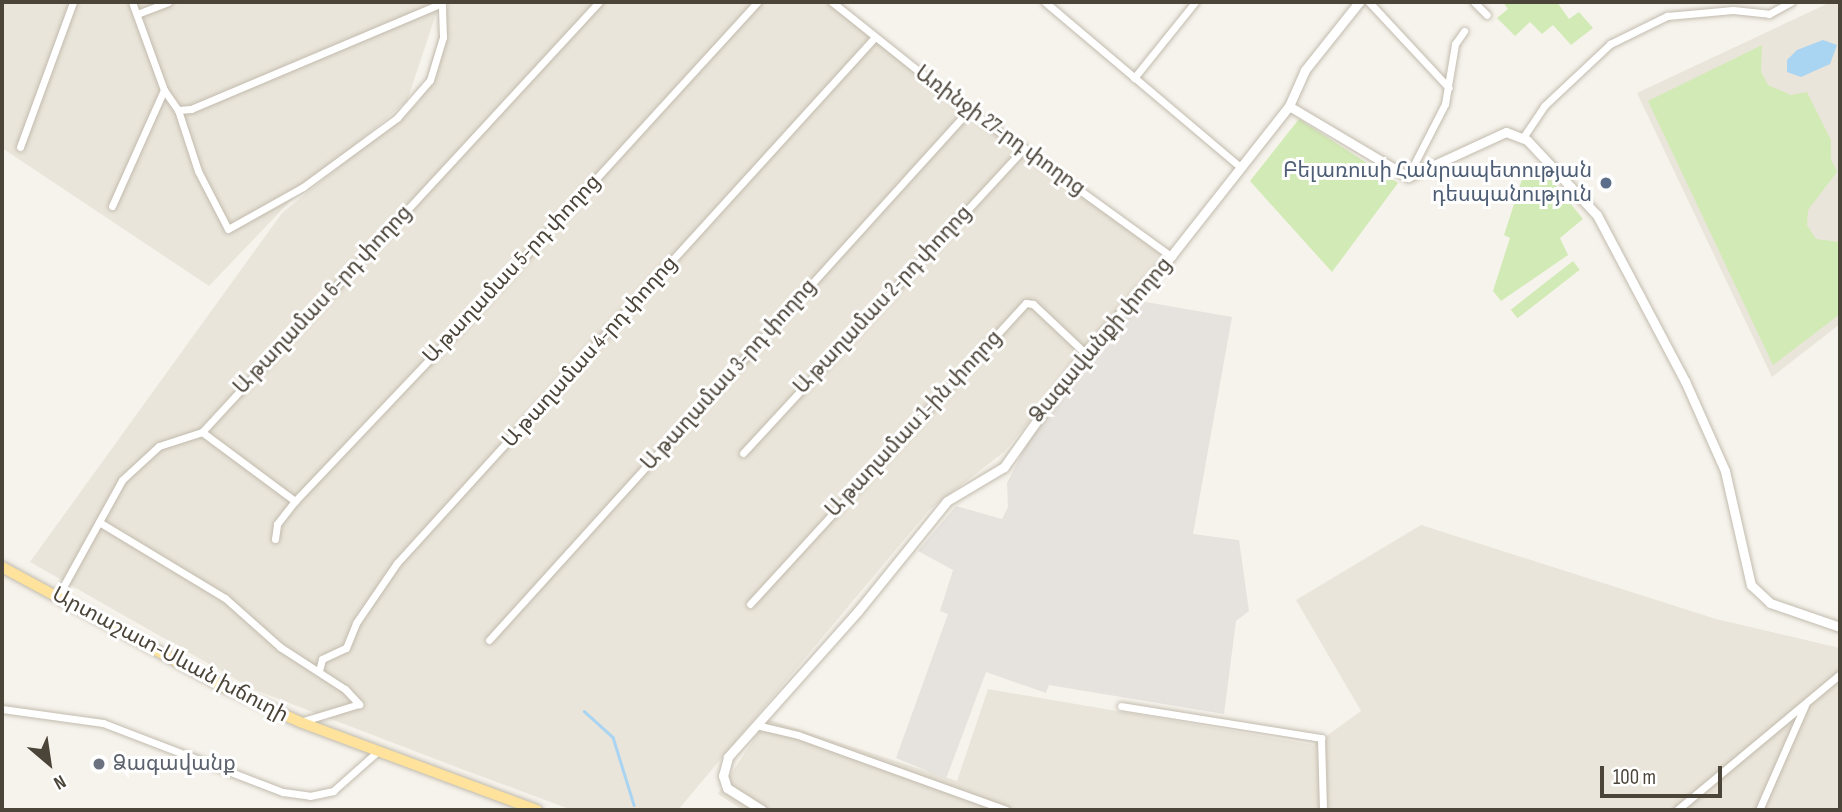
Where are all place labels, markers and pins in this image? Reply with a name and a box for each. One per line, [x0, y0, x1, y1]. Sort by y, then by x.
place label: Բելառուսի Հանրապետության դեսպանություն [1283, 158, 1592, 208]
marker: Բելառուսի Հանրապետության դեսպանություն [1598, 175, 1614, 191]
place label: Ձագավանք [113, 751, 236, 777]
marker: Ձագավանք [91, 756, 107, 772]

